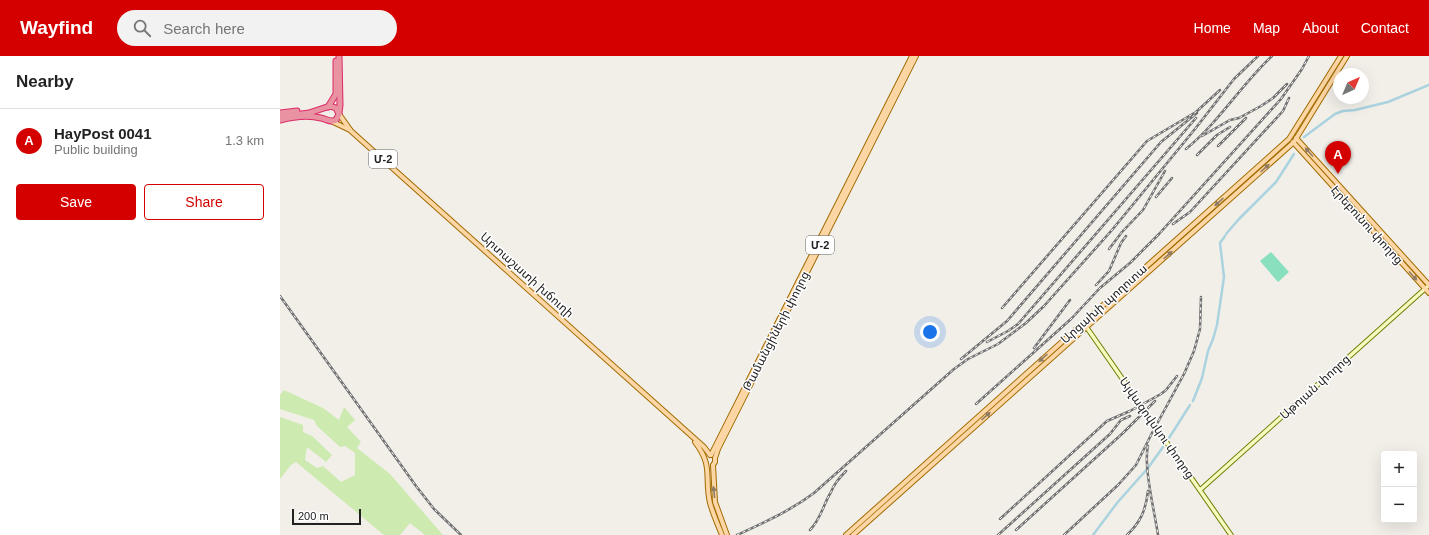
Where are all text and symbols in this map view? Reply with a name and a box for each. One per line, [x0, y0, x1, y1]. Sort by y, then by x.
search box [117, 10, 397, 46]
text: Wayfind [20, 17, 93, 38]
icon: search [131, 17, 153, 39]
text: Search here [163, 20, 245, 37]
text: Home [1194, 20, 1231, 36]
text: Map [1253, 20, 1280, 36]
text: About [1302, 20, 1339, 36]
text: Contact [1361, 20, 1409, 36]
north arrow [1333, 68, 1369, 104]
text: Nearby [16, 72, 74, 91]
text: HayPost 0041 [54, 125, 152, 142]
text: A [24, 133, 34, 148]
text: 1.3 km [225, 133, 264, 148]
pin: A [1325, 141, 1351, 174]
text: Public building [54, 142, 138, 157]
one-way arrow [1304, 147, 1314, 157]
road number: Մ-2 [369, 150, 397, 168]
one-way arrow [1260, 164, 1270, 173]
street label: Էրեբունու փողոց [1328, 183, 1406, 267]
button: Save [16, 184, 136, 220]
button: Share [144, 184, 264, 220]
one-way arrow [1213, 197, 1224, 206]
street label: Արտաշատի խճուղի [478, 229, 576, 321]
road number: Մ-2 [806, 236, 834, 254]
one-way arrow [1162, 250, 1173, 259]
street label: Արցախի պողոտա [1058, 262, 1150, 346]
street label: Թամանցիների փողոց [740, 269, 812, 393]
one-way arrow [1409, 271, 1418, 281]
your location [920, 322, 940, 342]
street label: Աթոյան փողոց [1277, 352, 1353, 422]
one-way arrow [1038, 354, 1048, 363]
street label: Այվազովսկու փողոց [1117, 375, 1197, 481]
one-way arrow [982, 412, 991, 421]
map controls [1381, 451, 1417, 523]
button: + [1381, 451, 1417, 487]
one-way arrow [711, 486, 717, 498]
button: − [1381, 487, 1417, 523]
scale bar [292, 507, 361, 526]
text: 200 m [298, 510, 329, 522]

